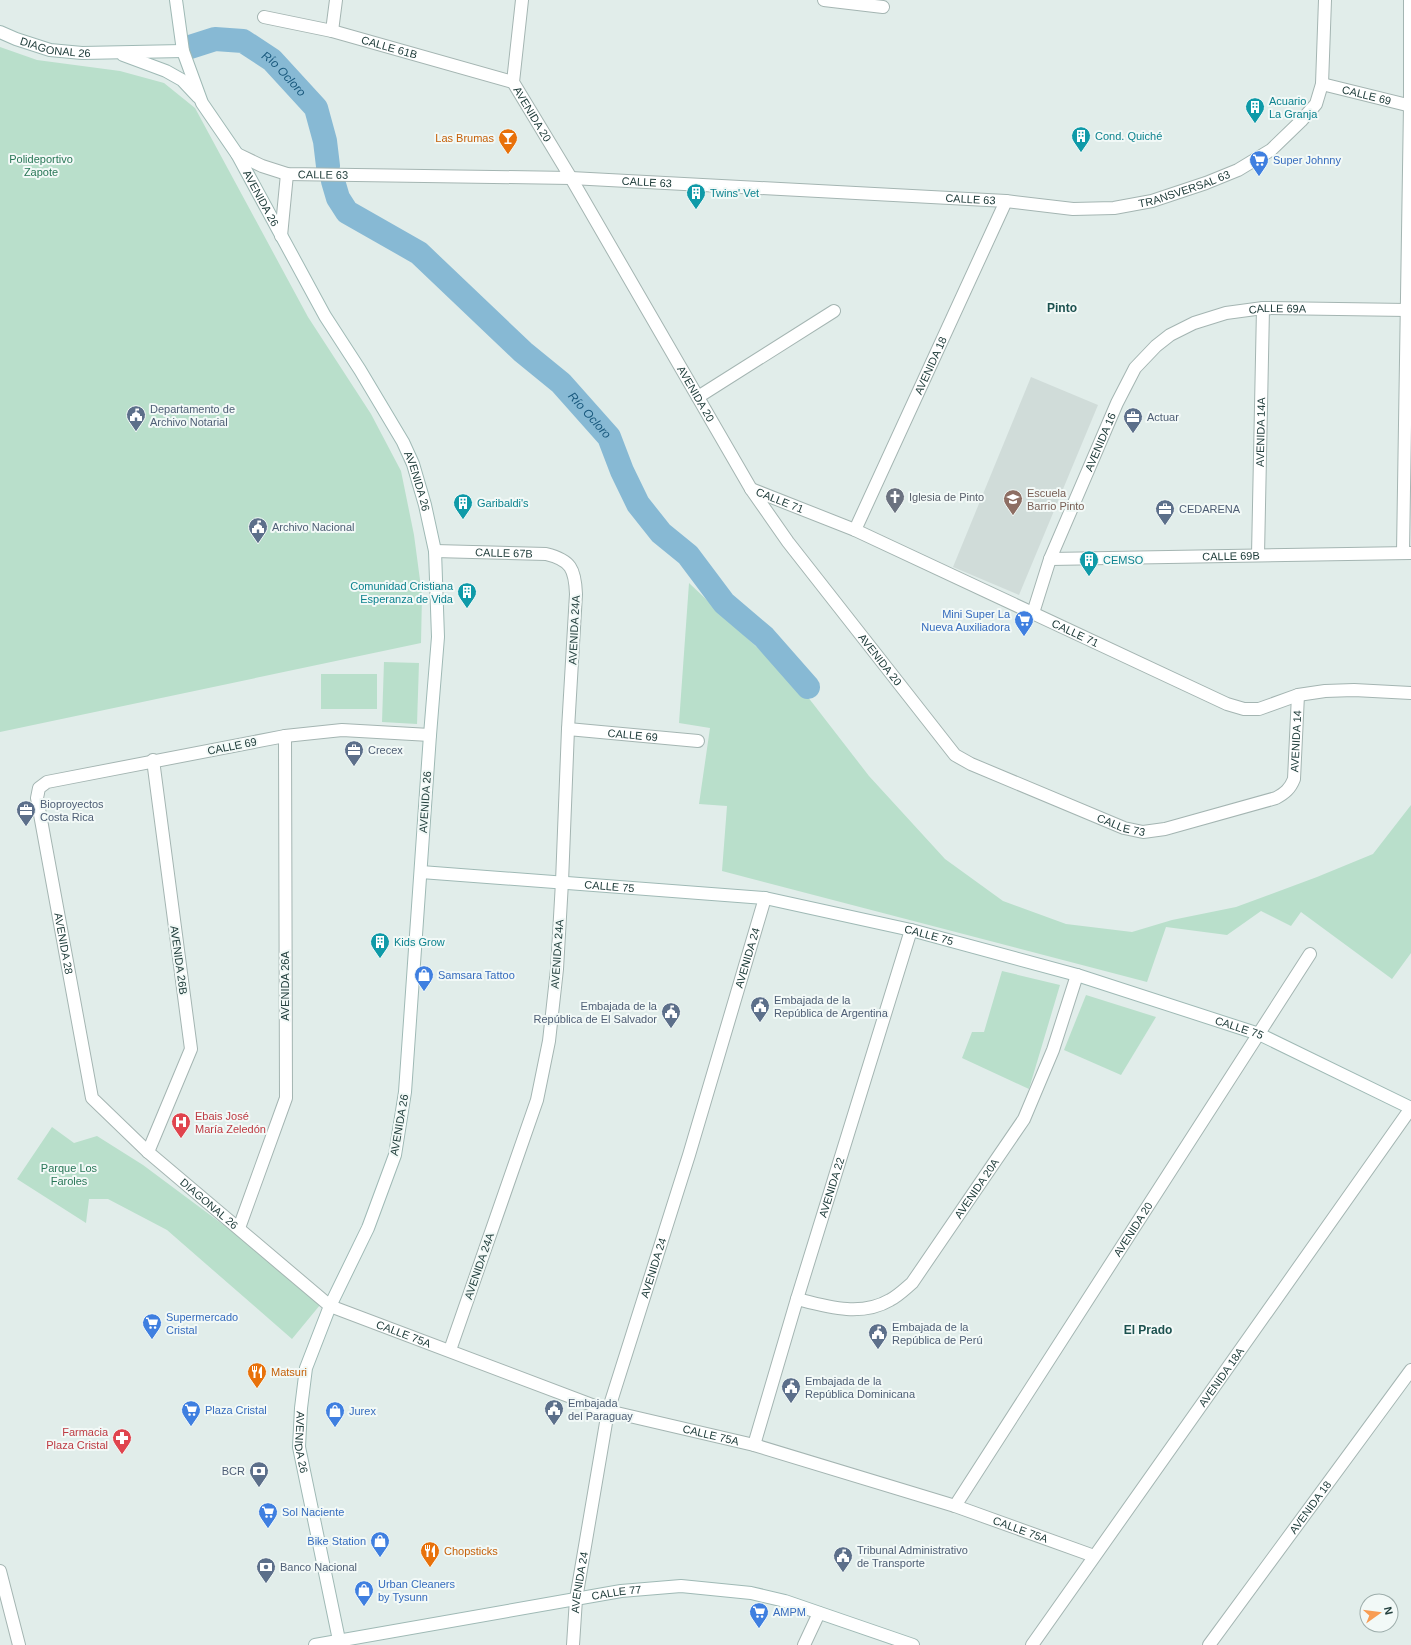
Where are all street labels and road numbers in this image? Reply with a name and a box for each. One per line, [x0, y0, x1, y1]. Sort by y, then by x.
street label: CALLE 61B [360, 34, 419, 61]
street label: DIAGONAL 26 [19, 35, 91, 59]
street label: CALLE 69 [1341, 83, 1392, 107]
street label: AVENIDA 20 [511, 84, 554, 144]
street label: AVENIDA 26 [241, 168, 281, 228]
street label: CALLE 63 [298, 168, 348, 181]
street label: TRANSVERSAL 63 [1138, 168, 1232, 209]
street label: CALLE 63 [622, 175, 672, 189]
street label: CALLE 63 [945, 192, 996, 206]
street label: CALLE 69A [1248, 302, 1307, 316]
street label: AVENIDA 18 [912, 335, 949, 396]
street label: AVENIDA 20 [675, 364, 717, 424]
street label: AVENIDA 14A [1254, 396, 1267, 467]
street label: AVENIDA 16 [1082, 411, 1118, 473]
street label: AVENIDA 26 [402, 449, 432, 512]
street label: CALLE 71 [754, 486, 805, 515]
street label: CALLE 67B [475, 546, 533, 560]
street label: CALLE 69B [1202, 550, 1260, 562]
street label: AVENIDA 24A [566, 594, 582, 665]
street label: CALLE 71 [1050, 617, 1101, 649]
street label: AVENIDA 20 [856, 631, 904, 688]
street label: AVENIDA 14 [1288, 710, 1303, 773]
street label: CALLE 69 [607, 727, 658, 743]
street label: CALLE 69 [206, 735, 258, 757]
street label: AVENIDA 26 [417, 771, 433, 833]
street label: CALLE 73 [1095, 811, 1146, 838]
street label: CALLE 75 [584, 878, 635, 894]
street label: AVENIDA 28 [52, 912, 75, 975]
street label: AVENIDA 24A [549, 918, 565, 989]
street label: CALLE 75 [903, 923, 955, 947]
street label: AVENIDA 26B [168, 925, 190, 995]
street label: AVENIDA 24 [733, 926, 762, 989]
street label: AVENIDA 26A [279, 951, 291, 1021]
street label: CALLE 75 [1214, 1014, 1266, 1041]
street label: AVENIDA 26 [388, 1093, 410, 1157]
street label: AVENIDA 22 [817, 1156, 846, 1219]
street label: AVENIDA 20A [952, 1156, 1001, 1221]
street label: DIAGONAL 26 [178, 1176, 240, 1232]
street label: AVENIDA 20 [1111, 1200, 1155, 1259]
street label: AVENIDA 24A [462, 1231, 496, 1301]
street label: AVENIDA 24 [638, 1236, 668, 1299]
street label: CALLE 75A [375, 1318, 433, 1350]
street label: AVENIDA 18A [1196, 1345, 1246, 1409]
street label: AVENIDA 26 [292, 1411, 310, 1474]
street label: CALLE 75A [681, 1423, 741, 1447]
street label: AVENIDA 18 [1287, 1479, 1333, 1536]
street label: CALLE 75A [991, 1514, 1050, 1545]
street label: AVENIDA 24 [569, 1551, 590, 1614]
street label: CALLE 77 [591, 1583, 642, 1602]

